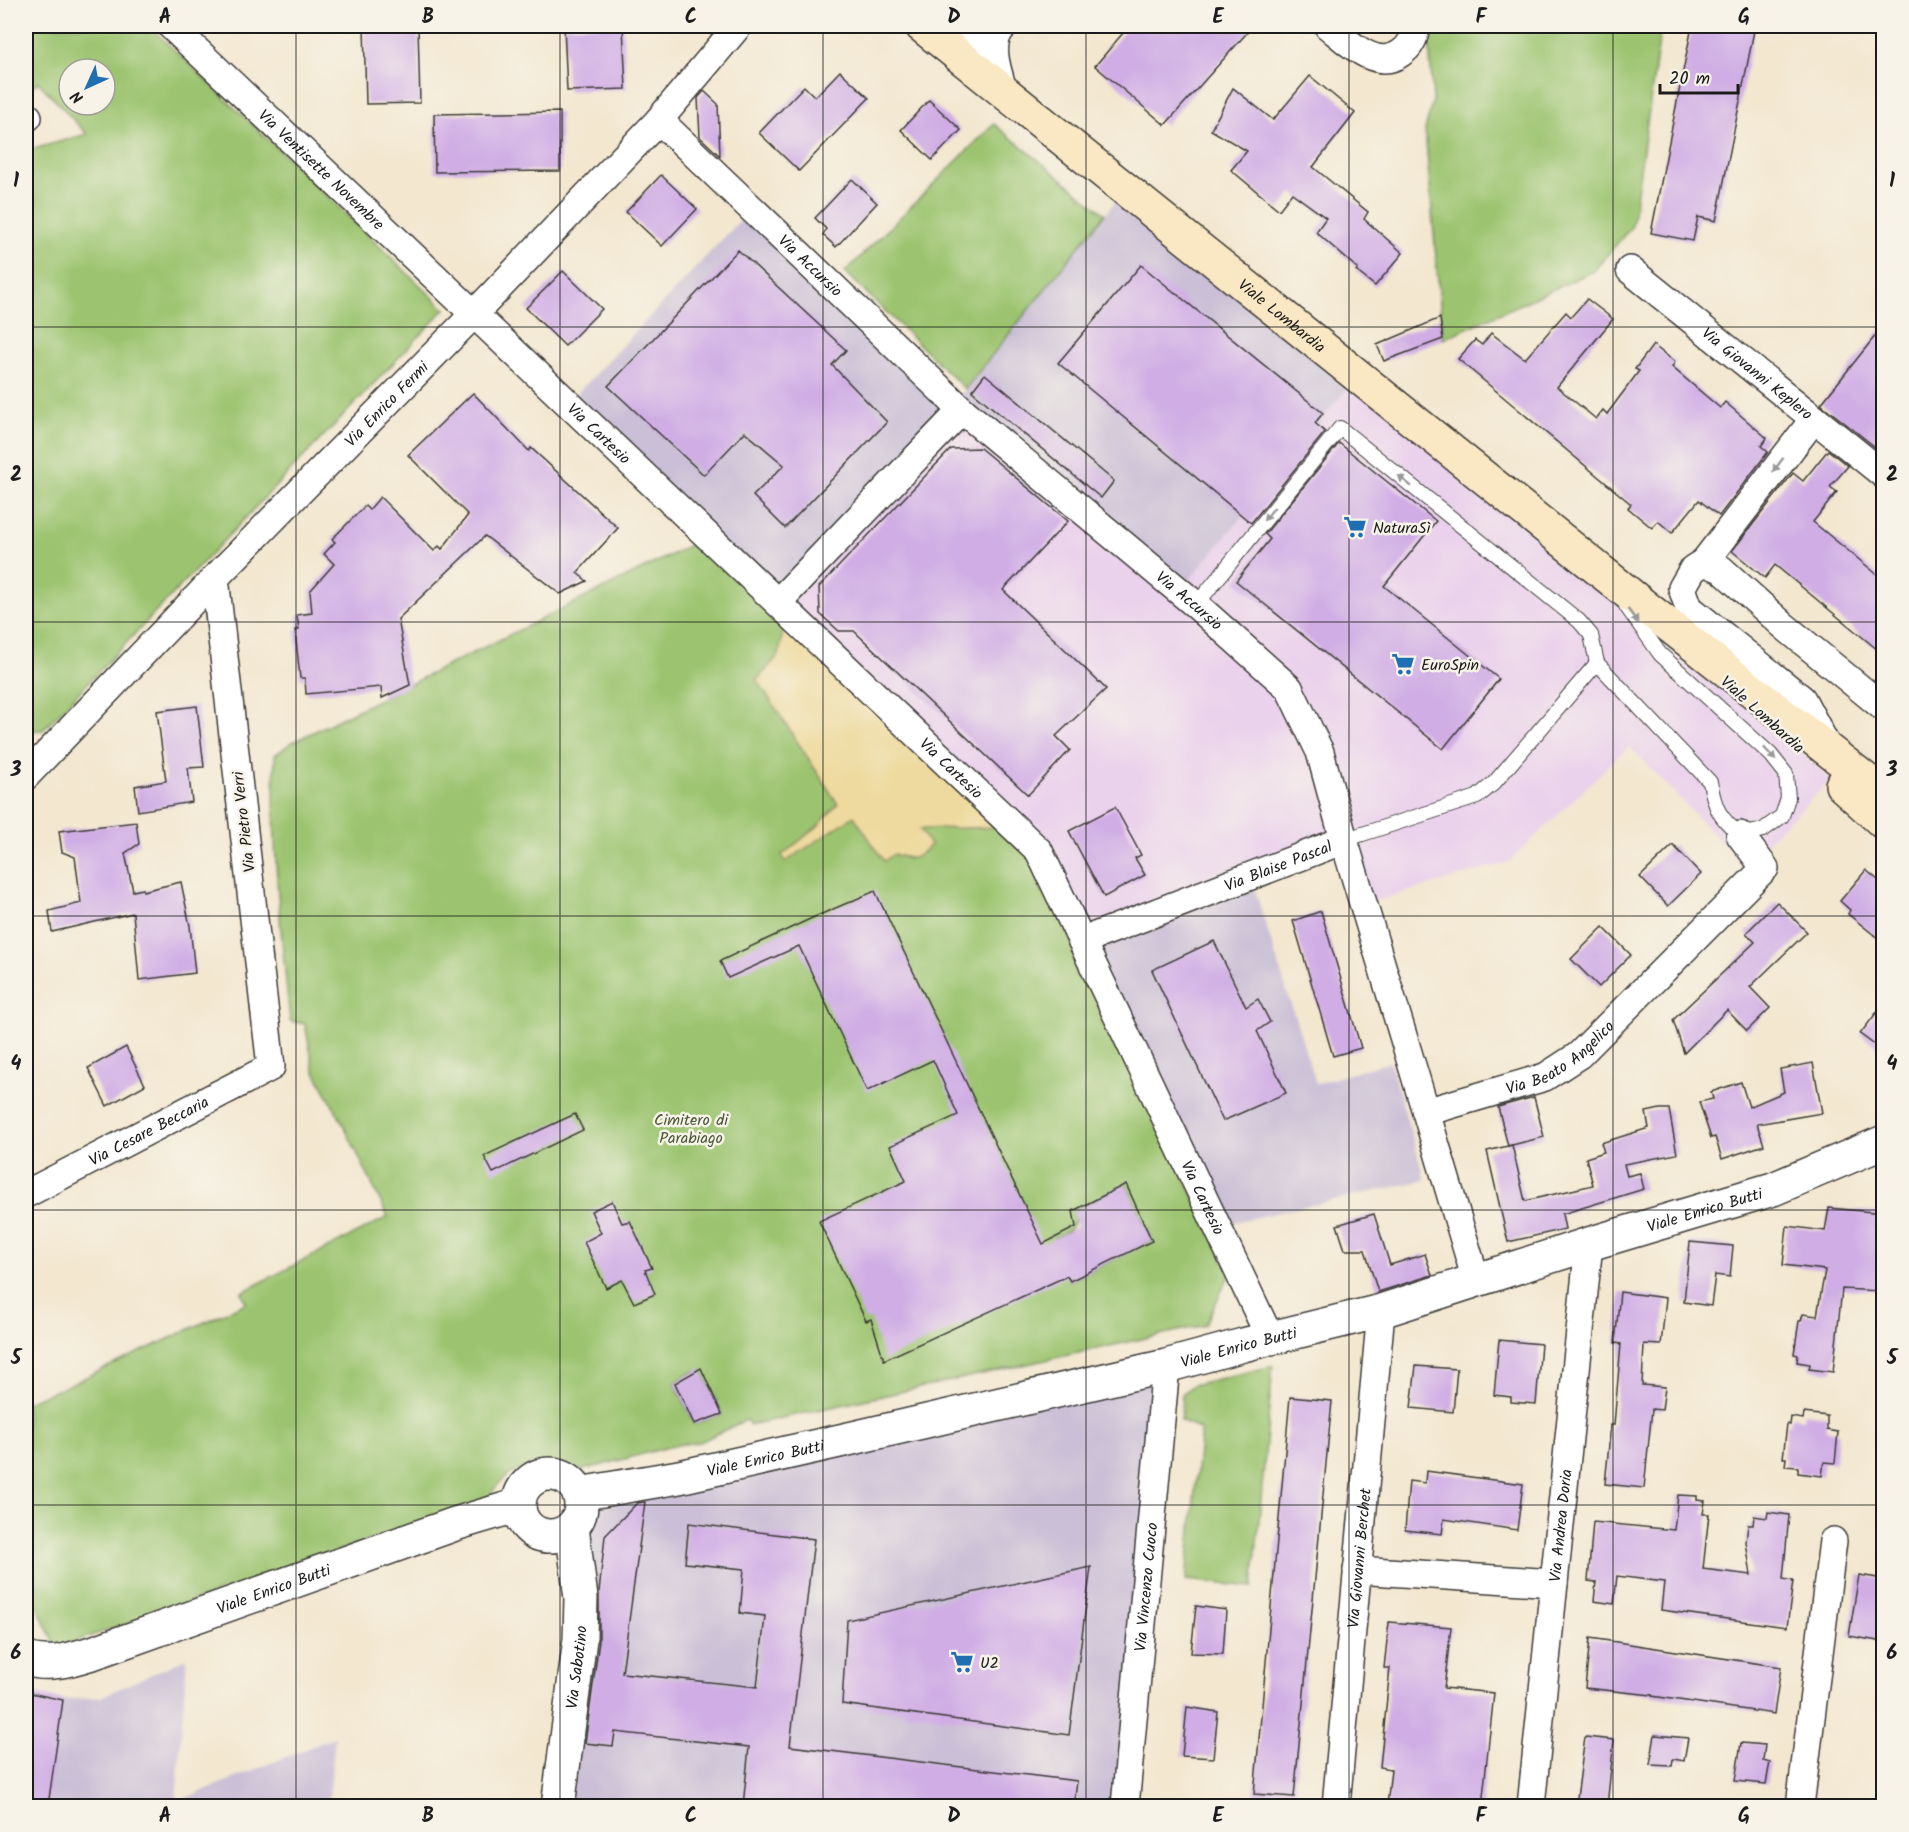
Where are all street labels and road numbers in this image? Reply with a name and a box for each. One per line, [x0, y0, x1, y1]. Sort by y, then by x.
street label: Via Ventisette Novembre [252, 104, 390, 237]
street label: Via Accursio [772, 229, 848, 303]
street label: Viale Lombardia [1232, 273, 1331, 360]
street label: Via Giovanni Keplero [1696, 322, 1818, 427]
street label: Via Enrico Fermi [339, 355, 436, 453]
street label: Via Cartesio [561, 398, 636, 471]
street label: Via Accursio [1150, 565, 1228, 637]
street label: Viale Lombardia [1714, 670, 1810, 760]
street label: Via Cartesio [913, 732, 988, 806]
street label: Via Pietro Verri [226, 769, 263, 874]
street label: Via Blaise Pascal [1221, 835, 1336, 899]
street label: Via Beato Angelico [1503, 1015, 1621, 1102]
street label: Via Cesare Beccaria [85, 1090, 214, 1173]
street label: Via Cartesio [1174, 1157, 1230, 1240]
street label: Viale Enrico Butti [1644, 1181, 1767, 1240]
street label: Viale Enrico Butti [1178, 1321, 1301, 1375]
street label: Viale Enrico Butti [705, 1434, 828, 1484]
street label: Via Andrea Doria [1543, 1468, 1580, 1583]
street label: Via Giovanni Berchet [1341, 1486, 1379, 1629]
street label: Via Vincenzo Cuoco [1128, 1521, 1165, 1653]
street label: Viale Enrico Butti [214, 1558, 335, 1622]
street label: Via Sabotino [560, 1625, 594, 1711]

